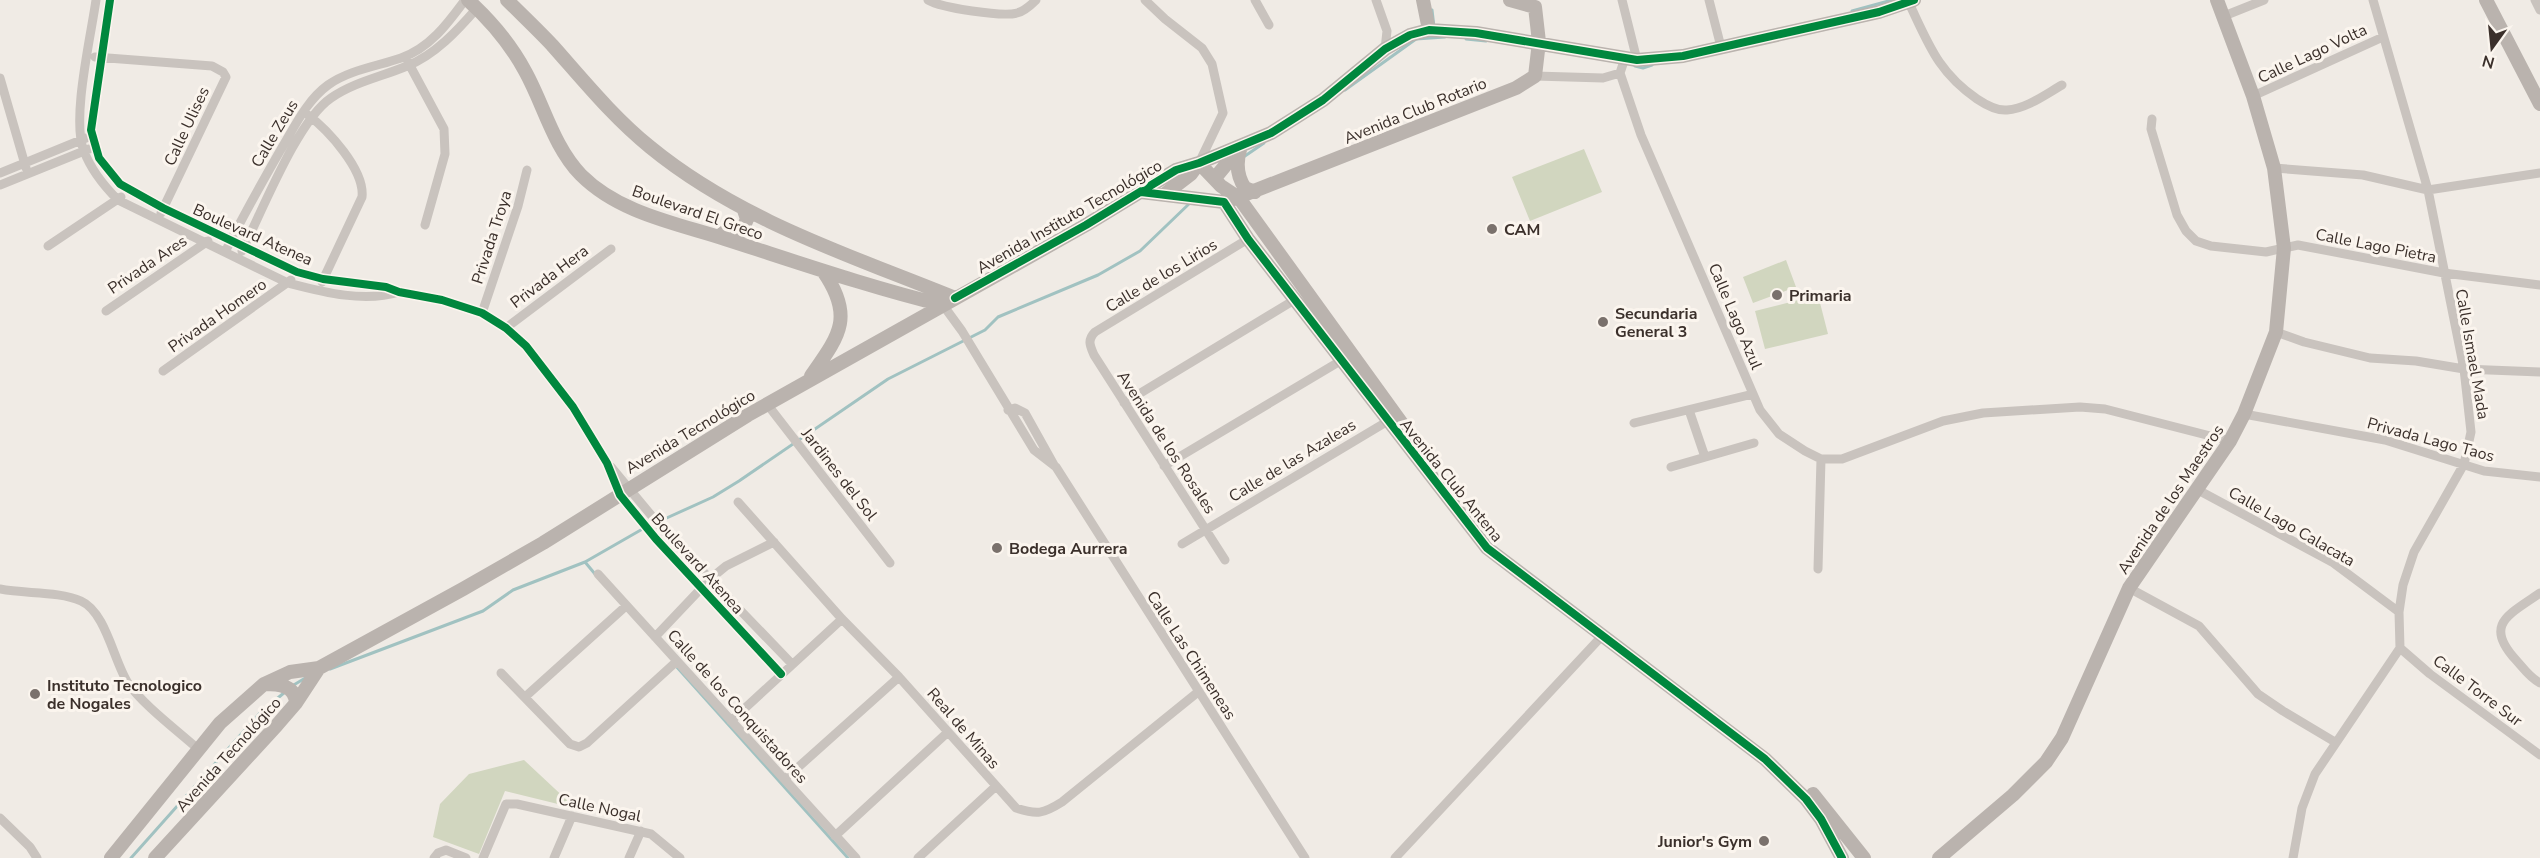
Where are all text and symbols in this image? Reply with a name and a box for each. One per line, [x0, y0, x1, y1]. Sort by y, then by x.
north arrow [2462, 18, 2522, 78]
street label: Calle Lago Volta [2254, 19, 2371, 89]
text: N [2480, 49, 2497, 74]
street label: Avenida Club Rotario [1341, 72, 1490, 150]
street label: Calle Ulises [159, 83, 215, 170]
street label: Calle Zeus [246, 96, 304, 171]
street label: Avenida Instituto Tecnológico [973, 155, 1166, 279]
street label: Boulevard El Greco [629, 180, 766, 246]
street label: Privada Troya [466, 188, 517, 287]
street label: Boulevard Atenea [189, 199, 316, 271]
place label: CAM [1504, 219, 1540, 241]
marker: CAM [1485, 222, 1499, 236]
street label: Calle Lago Pietra [2314, 223, 2438, 268]
street label: Privada Ares [104, 230, 192, 300]
street label: Calle de los Lirios [1102, 234, 1222, 318]
street label: Privada Hera [506, 240, 593, 313]
street label: Calle Lago Azul [1703, 260, 1767, 373]
street label: Privada Homero [164, 274, 271, 358]
place label: Primaria [1789, 285, 1852, 307]
street label: Calle Ismael Mada [2450, 287, 2494, 421]
marker: Primaria [1770, 288, 1784, 302]
place label: Secundaria General 3 [1615, 303, 1697, 343]
marker: Secundaria General 3 [1596, 315, 1610, 329]
street label: Avenida de los Rosales [1112, 367, 1221, 518]
street label: Avenida Tecnológico [622, 384, 760, 479]
street label: Privada Lago Taos [2365, 412, 2497, 468]
street label: Calle de las Azaleas [1225, 414, 1360, 508]
street label: Avenida Club Antena [1395, 414, 1508, 547]
street label: Avenida de los Maestros [2112, 420, 2229, 579]
street label: Jardines del Sol [795, 423, 882, 526]
street label: Calle Lago Calacata [2224, 482, 2359, 572]
street label: Boulevard Atenea [646, 508, 749, 619]
place label: Bodega Aurrera [1009, 538, 1127, 560]
marker: Bodega Aurrera [990, 541, 1004, 555]
street label: Calle Las Chimeneas [1141, 587, 1241, 724]
street label: Calle de los Conquistadores [662, 625, 812, 788]
street label: Calle Torre Sur [2428, 650, 2527, 732]
place label: Instituto Tecnologico de Nogales [47, 675, 202, 715]
street label: Real de Minas [922, 683, 1005, 774]
marker: Instituto Tecnologico de Nogales [28, 687, 42, 701]
street label: Avenida Tecnológico [171, 692, 286, 817]
street label: Calle Nogal [556, 788, 644, 828]
place label: Junior's Gym [1657, 831, 1752, 853]
marker: Junior's Gym [1757, 834, 1771, 848]

